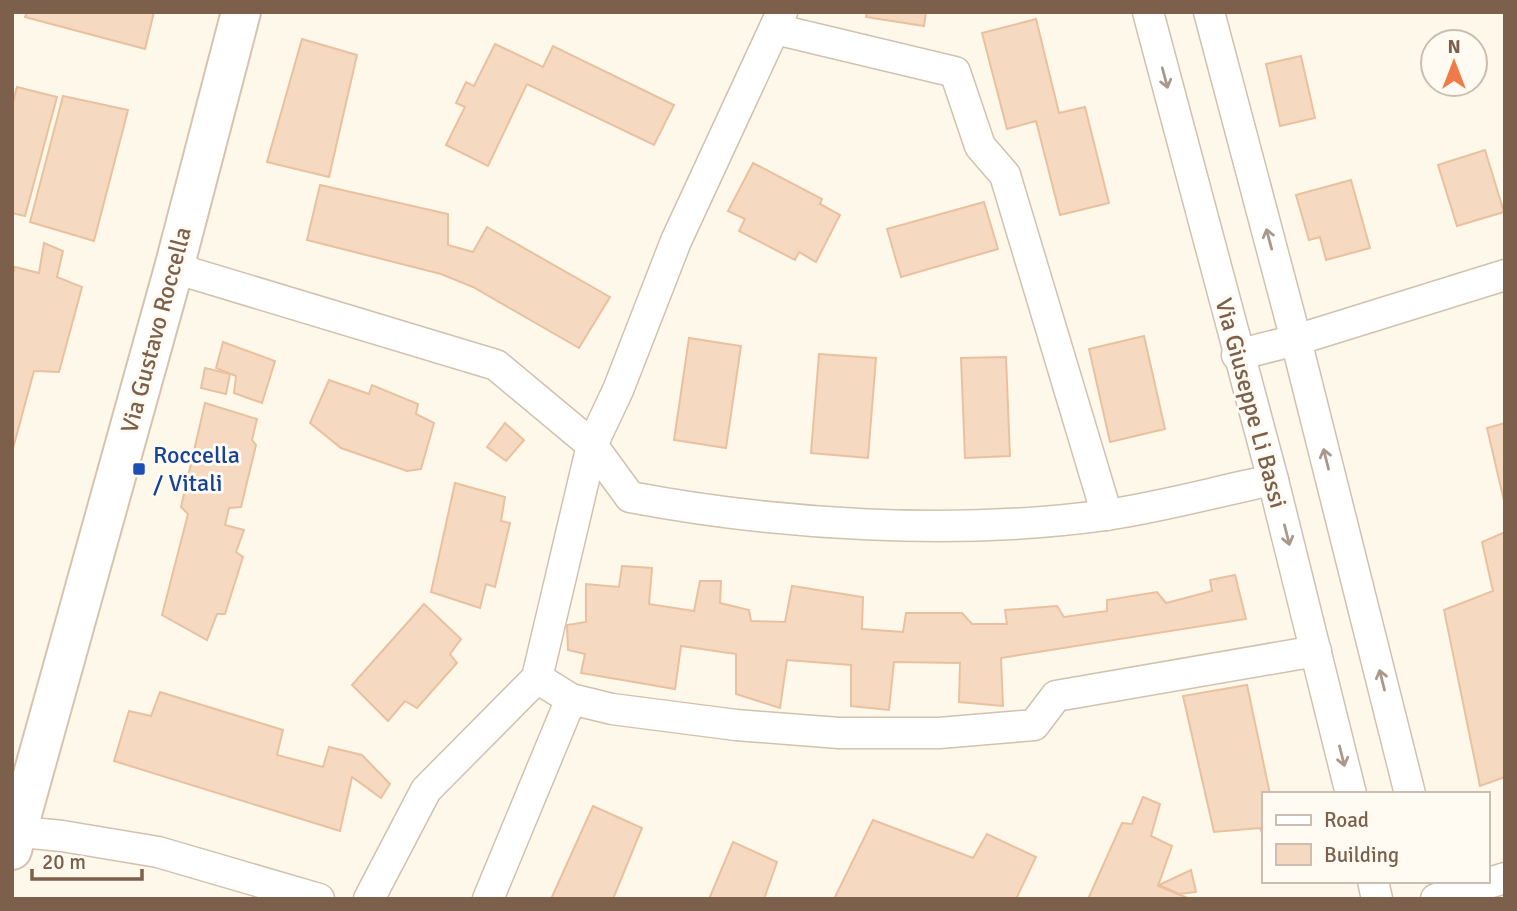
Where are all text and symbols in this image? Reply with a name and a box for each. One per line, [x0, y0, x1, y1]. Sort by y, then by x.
north arrow [1419, 28, 1489, 98]
text: N [1447, 35, 1461, 59]
one-way arrow [1159, 66, 1172, 89]
street label: Via Gustavo Roccella [114, 224, 198, 436]
one-way arrow [1262, 228, 1275, 250]
street label: Via Giuseppe Li Bassi [1209, 295, 1293, 511]
place label: Roccella / Vitali [153, 440, 240, 498]
one-way arrow [1319, 449, 1332, 471]
marker: Roccella / Vitali [131, 461, 147, 477]
one-way arrow [1281, 523, 1294, 546]
one-way arrow [1375, 669, 1388, 692]
one-way arrow [1336, 744, 1349, 766]
legend [1262, 792, 1489, 883]
text: Road [1324, 807, 1369, 833]
scale bar [32, 838, 142, 882]
text: Building [1324, 842, 1399, 868]
text: 20 m [42, 849, 86, 875]

